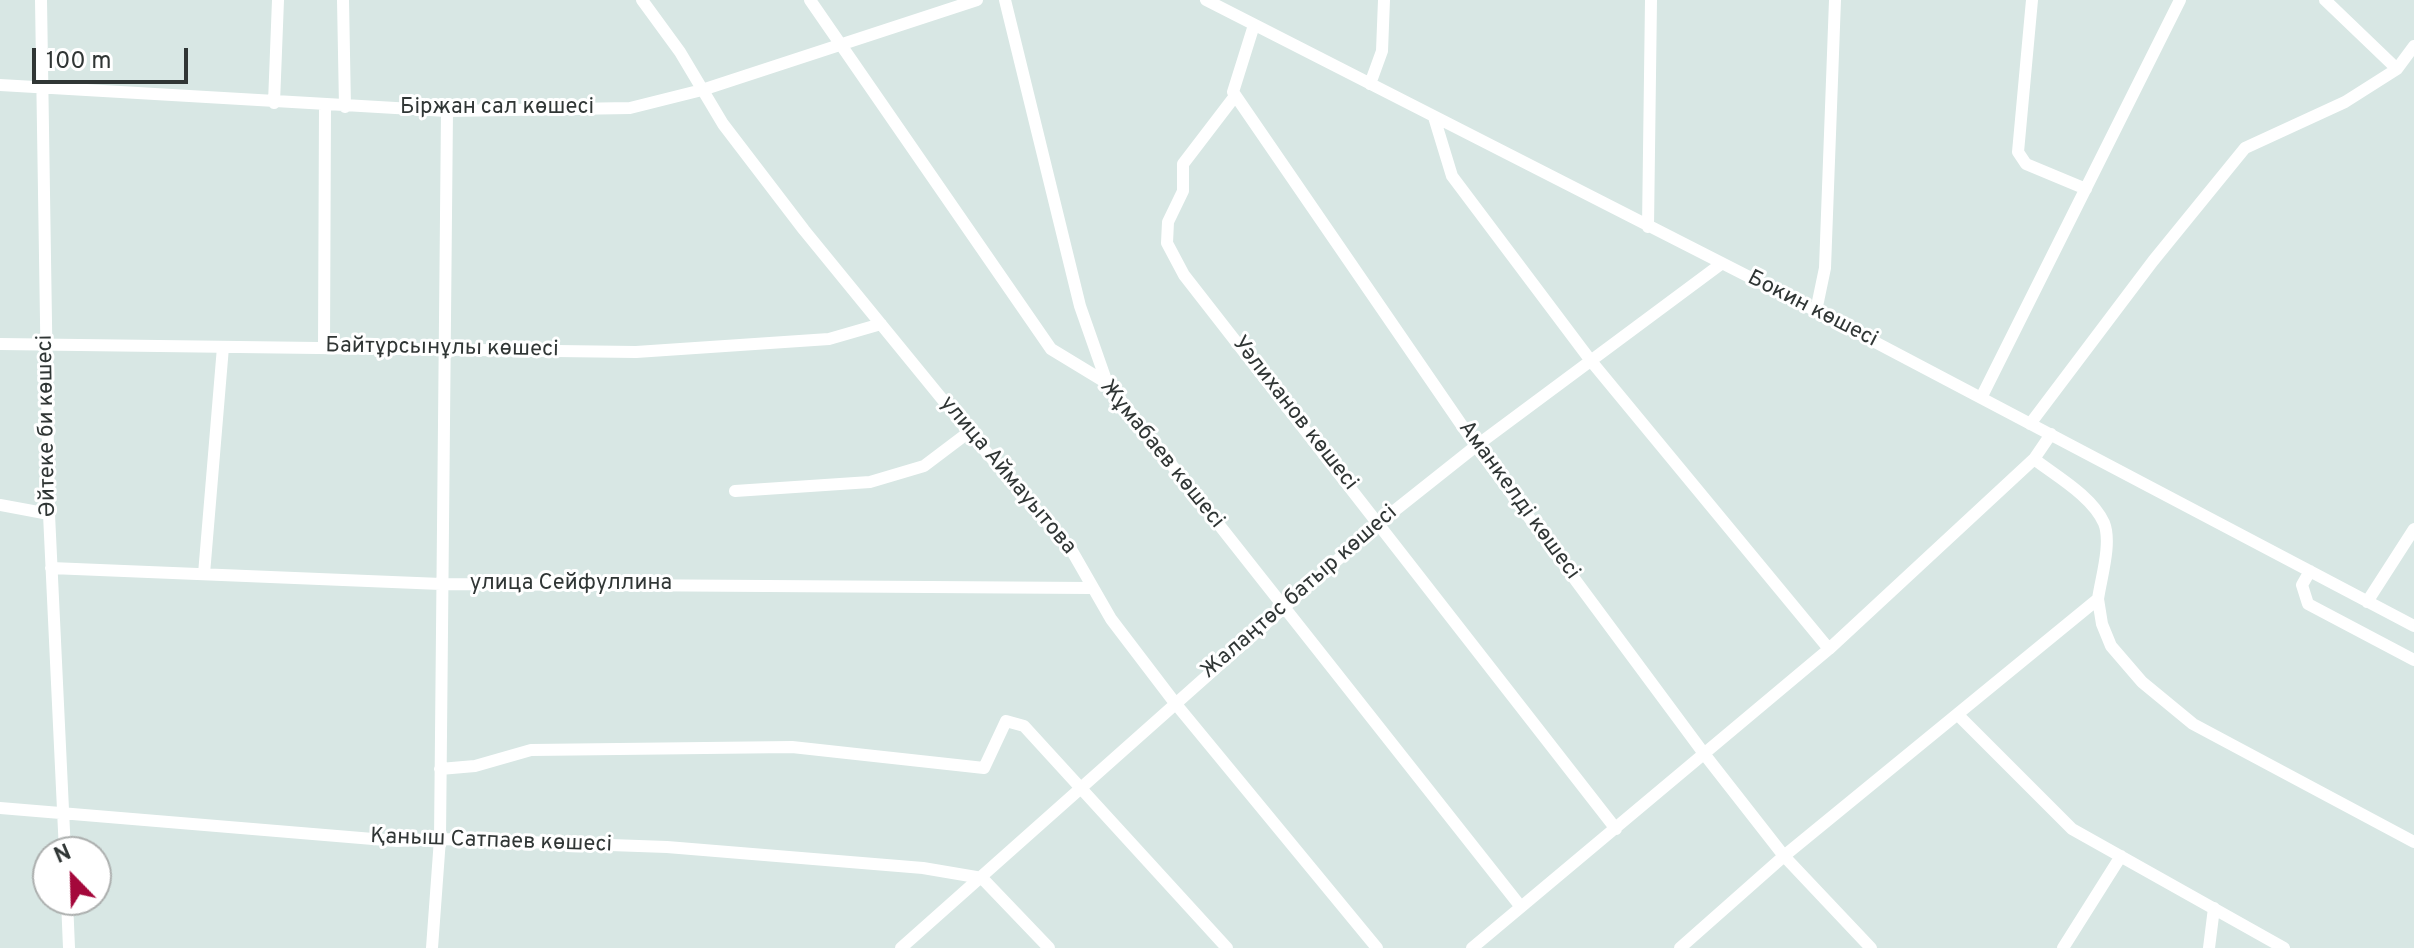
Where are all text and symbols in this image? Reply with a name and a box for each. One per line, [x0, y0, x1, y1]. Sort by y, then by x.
scale bar [36, 32, 192, 82]
text: 100 m [46, 47, 112, 77]
street label: Біржан сал көшесі [400, 96, 594, 122]
street label: Бокин көшесі [1743, 266, 1881, 354]
street label: Уәлиханов көшесі [1226, 332, 1362, 496]
street label: Байтұрсынұлы көшесі [325, 334, 559, 364]
street label: Әйтеке би көшесі [33, 335, 63, 517]
street label: Жұмабаев көшесі [1093, 376, 1229, 534]
street label: улица Аймауытова [933, 392, 1081, 560]
street label: Аманкелді көшесі [1452, 417, 1584, 585]
street label: Жалаңтөс батыр көшесі [1197, 501, 1403, 685]
street label: улица Сейфуллина [470, 572, 672, 598]
street label: Қаныш Сатпаев көшесі [370, 825, 612, 859]
north arrow [32, 836, 112, 916]
text: N [51, 840, 76, 871]

